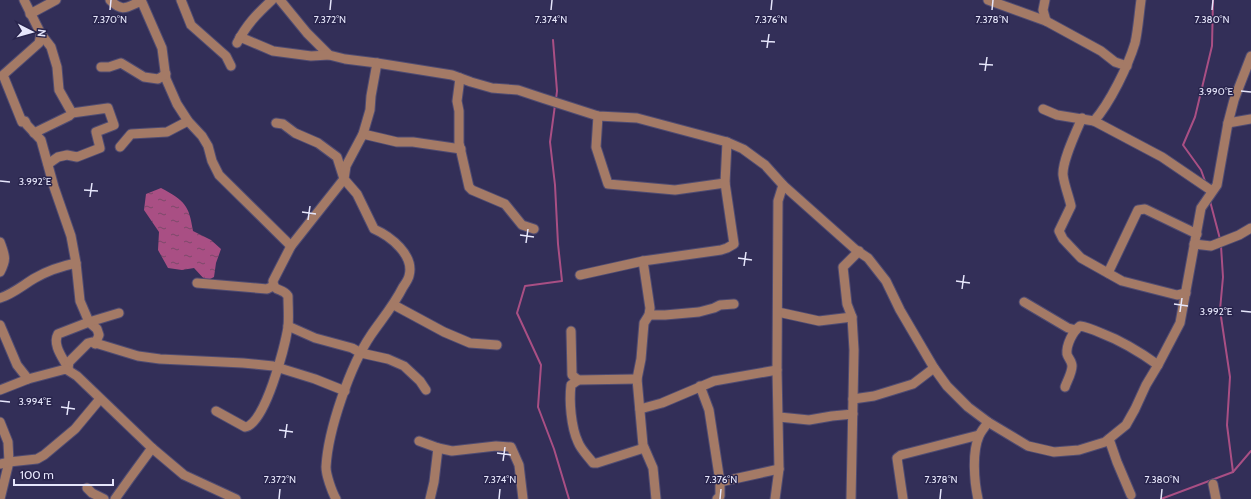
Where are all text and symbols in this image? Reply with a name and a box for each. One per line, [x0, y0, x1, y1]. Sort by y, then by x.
north arrow [12, 12, 52, 52]
text: 7.370°N [93, 13, 127, 26]
text: 7.372°N [314, 13, 346, 26]
text: 7.374°N [535, 13, 567, 26]
text: 7.376°N [755, 13, 787, 26]
text: 7.378°N [975, 13, 1009, 26]
text: 7.380°N [1194, 13, 1230, 26]
text: N [35, 28, 49, 38]
text: 3.990°E [1199, 85, 1234, 98]
text: 3.992°E [19, 175, 52, 188]
text: 3.992°E [1200, 305, 1233, 318]
text: 3.994°E [19, 395, 52, 408]
scale bar [14, 461, 113, 487]
text: 100 m [20, 467, 54, 482]
text: 7.372°N [264, 473, 296, 486]
text: 7.374°N [484, 473, 516, 486]
text: 7.376°N [705, 473, 737, 486]
text: 7.378°N [924, 473, 958, 486]
text: 7.380°N [1144, 473, 1180, 486]

